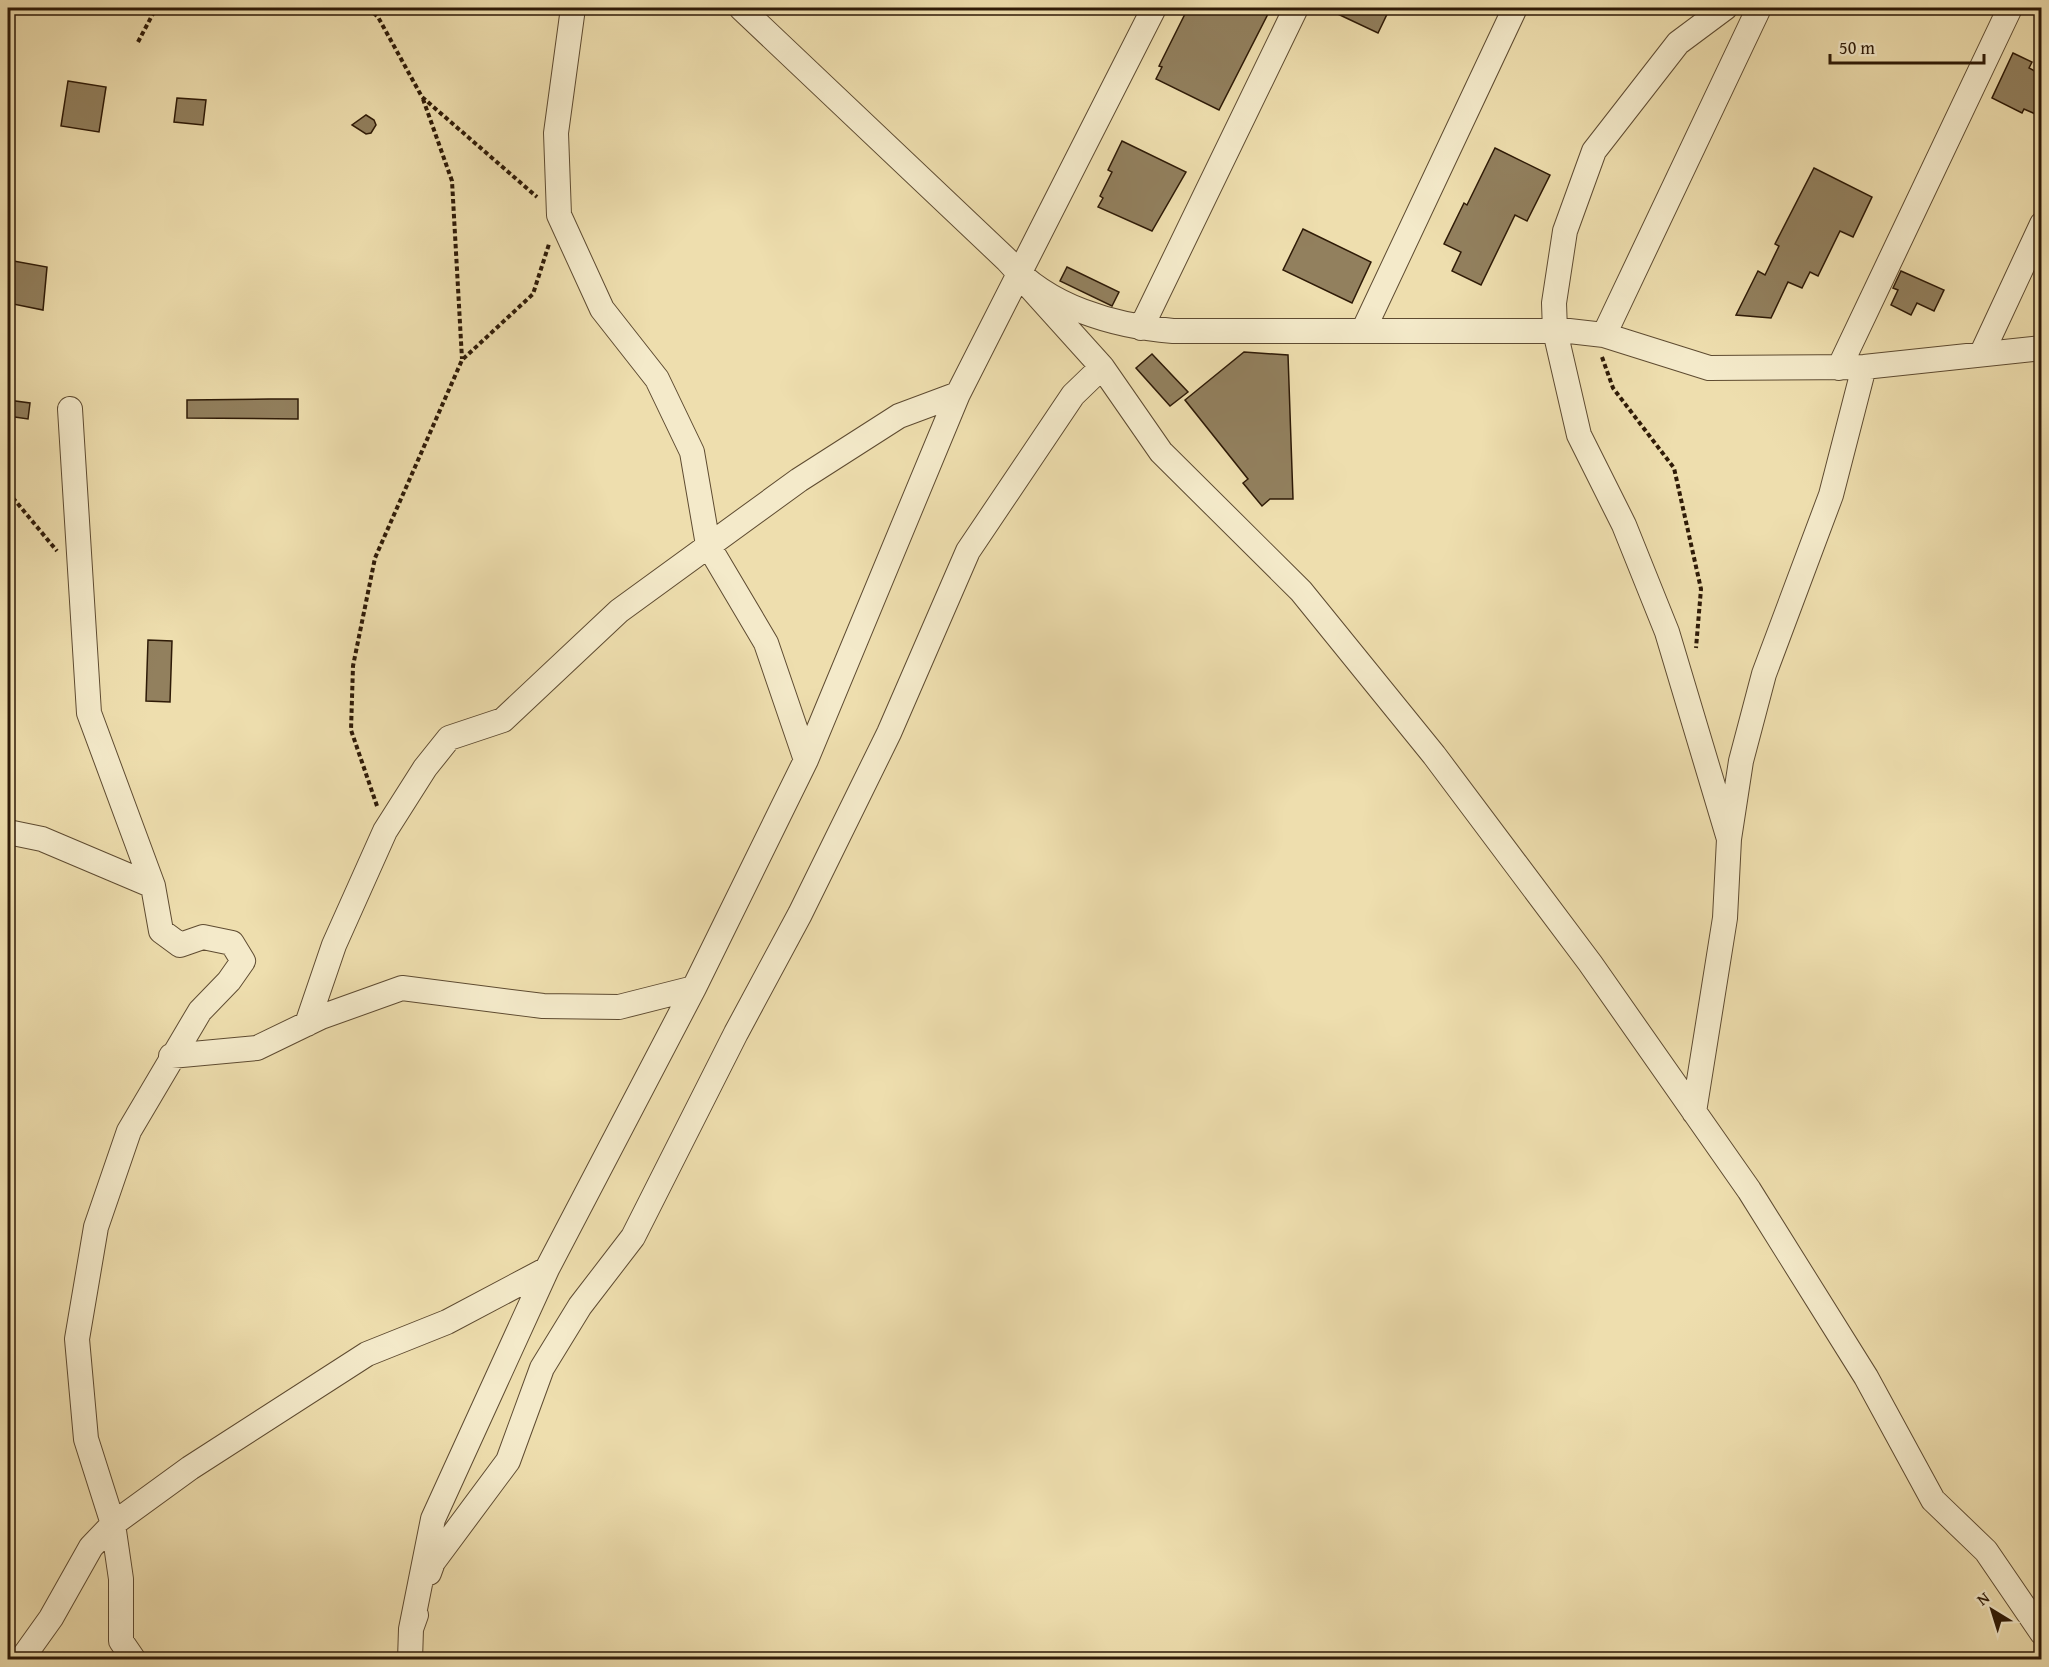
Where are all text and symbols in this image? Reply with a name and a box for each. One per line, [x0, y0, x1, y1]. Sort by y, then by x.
scale bar [1830, 27, 1984, 65]
text: 50 m [1839, 34, 1875, 61]
north arrow [1962, 1580, 2022, 1640]
text: N [1971, 1585, 1995, 1611]

